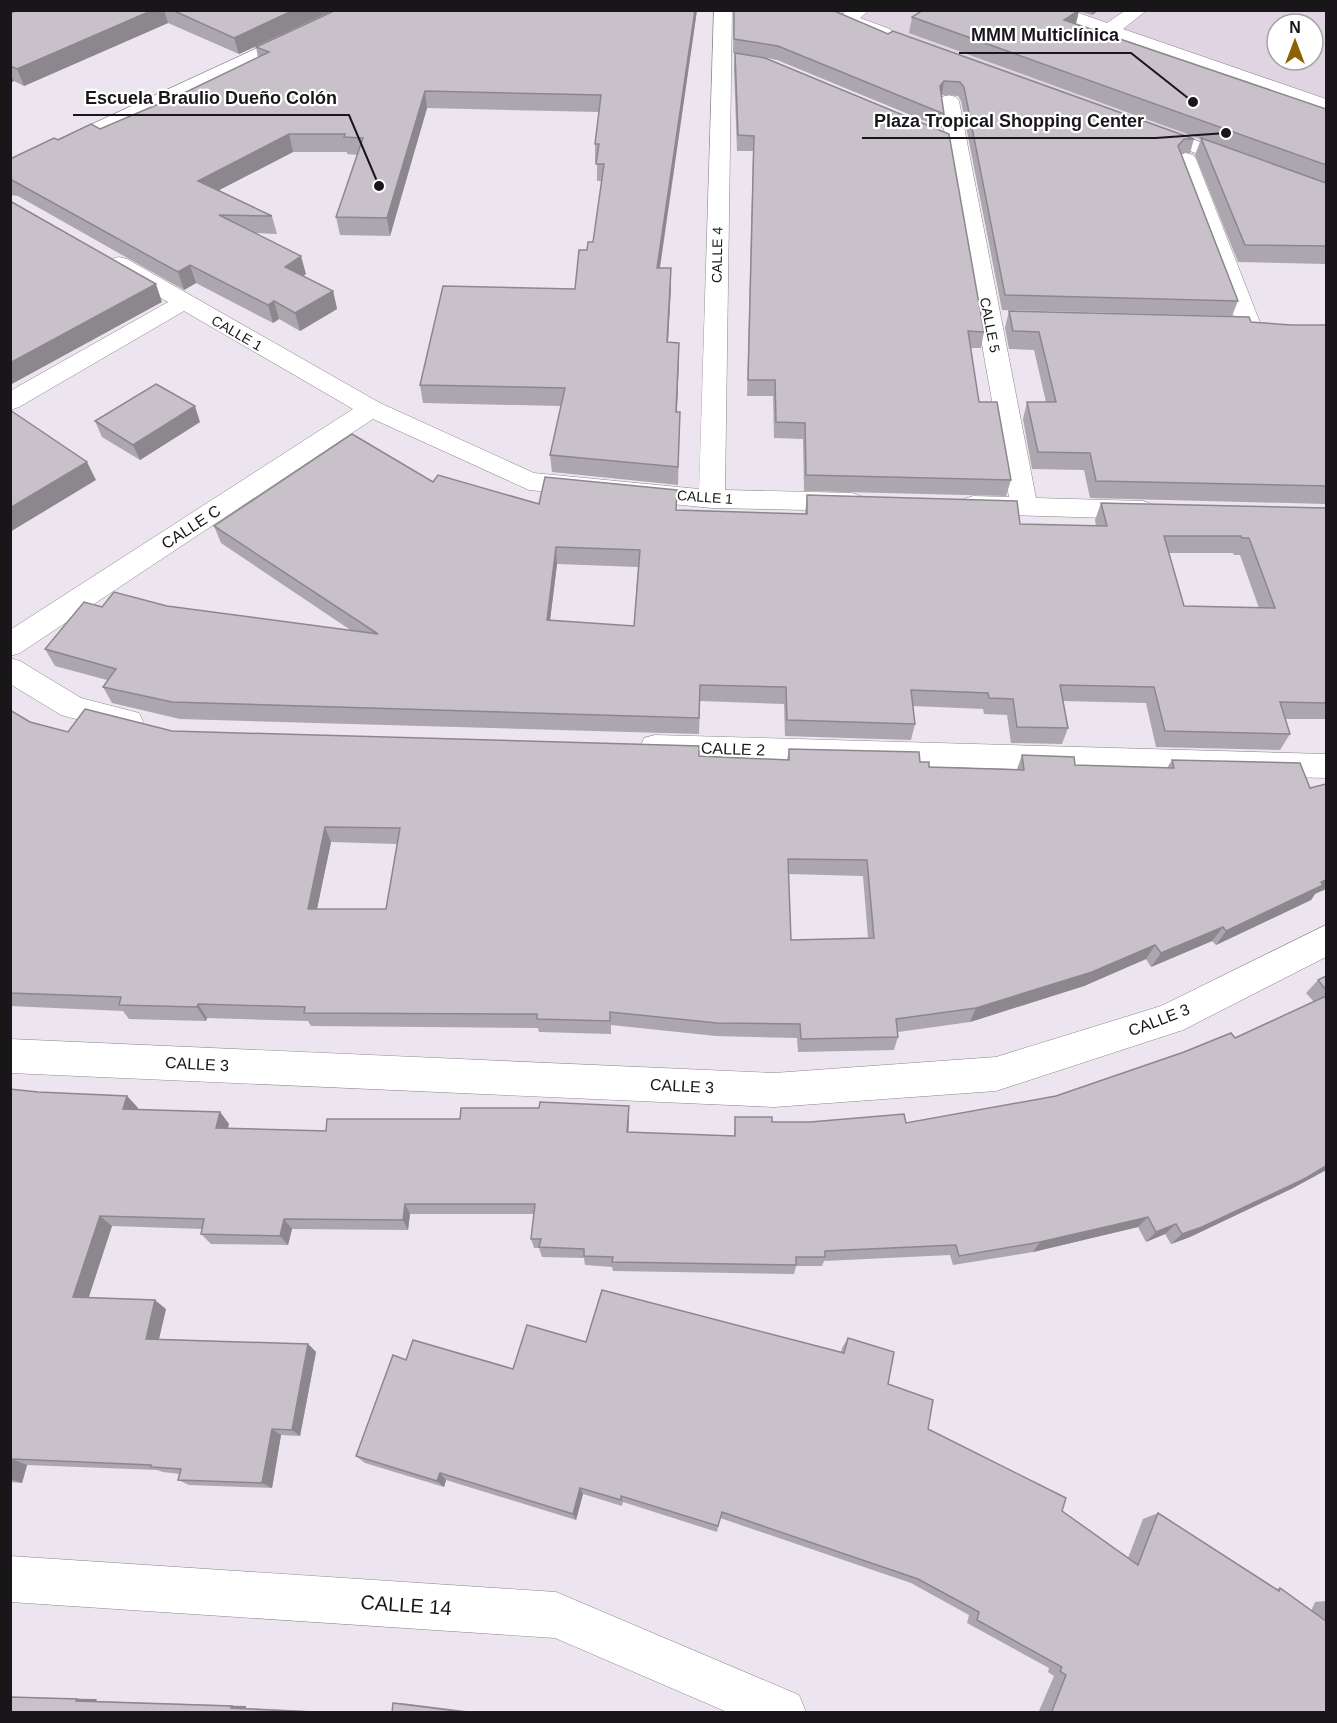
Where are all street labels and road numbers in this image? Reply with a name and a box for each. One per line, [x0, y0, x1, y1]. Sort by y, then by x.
street label: CALLE 4 [709, 227, 725, 283]
street label: CALLE 5 [977, 296, 1003, 354]
street label: CALLE 1 [209, 312, 265, 354]
street label: CALLE 1 [676, 487, 734, 507]
street label: CALLE C [158, 502, 224, 552]
street label: CALLE 2 [701, 739, 765, 759]
street label: CALLE 3 [1126, 1001, 1192, 1039]
street label: CALLE 3 [165, 1054, 230, 1074]
street label: CALLE 3 [650, 1076, 715, 1096]
street label: CALLE 14 [360, 1591, 452, 1619]

